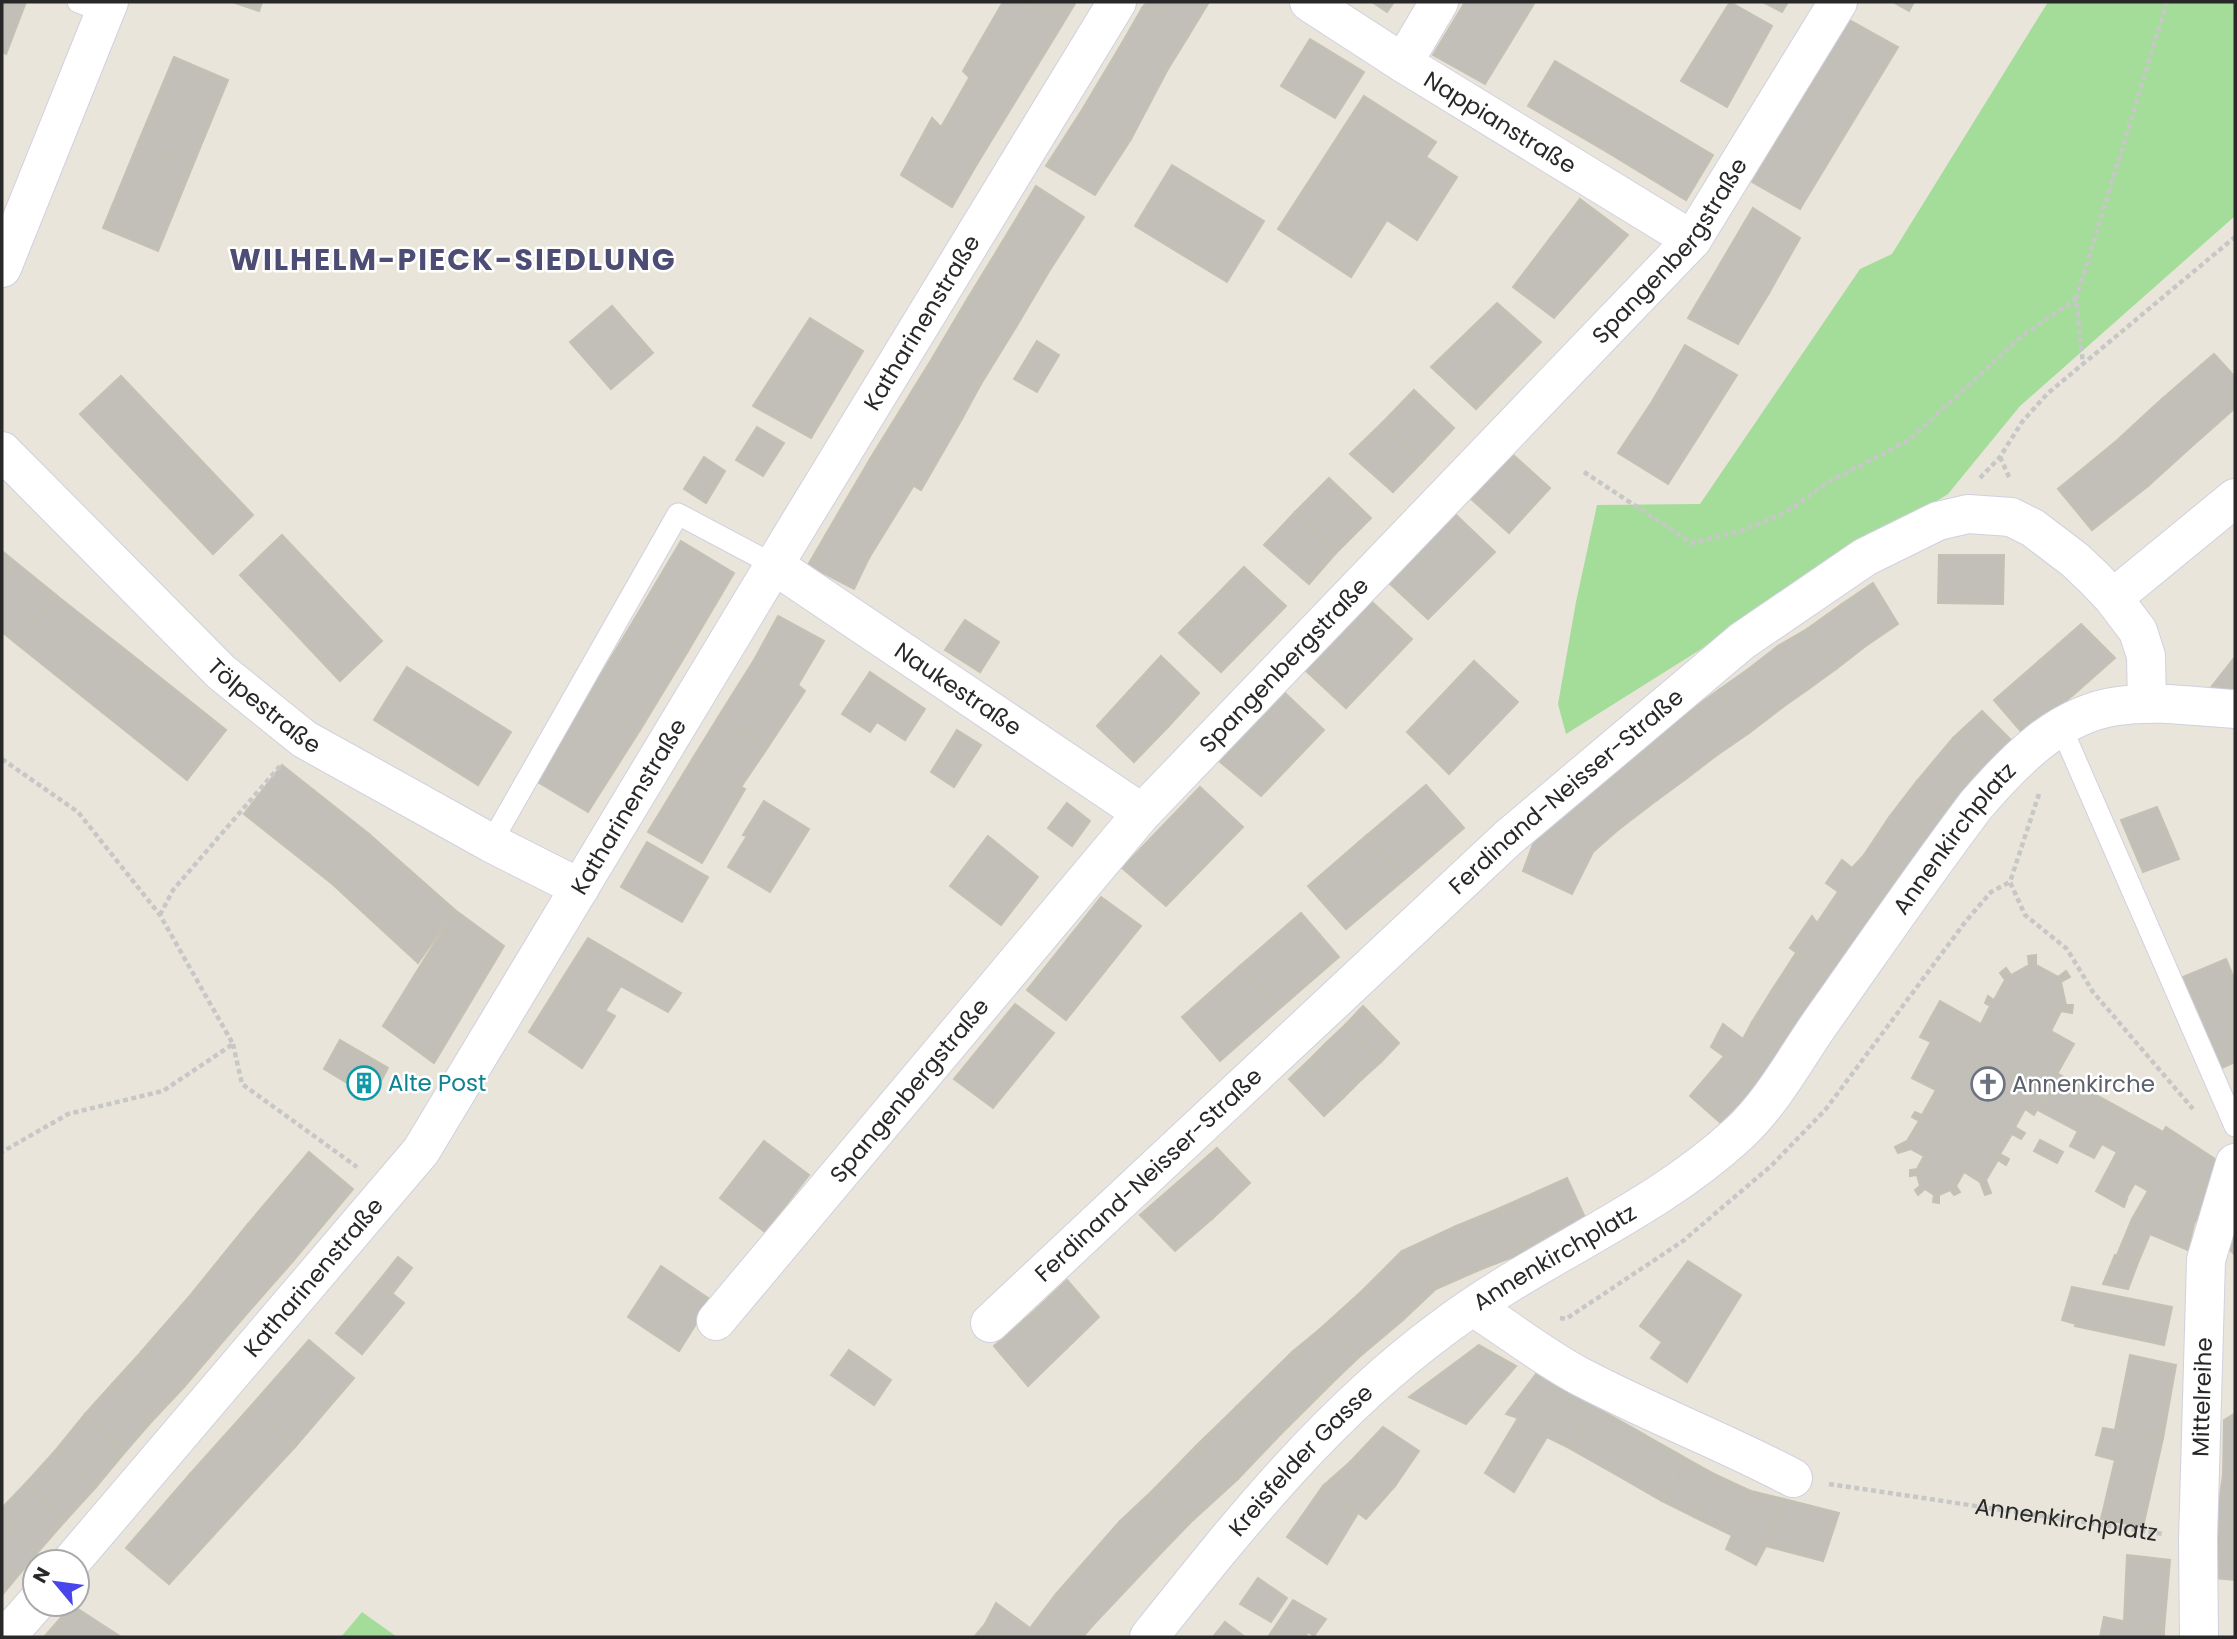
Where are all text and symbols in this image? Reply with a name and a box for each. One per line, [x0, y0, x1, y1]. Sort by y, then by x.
street label: Nappianstraße [1418, 64, 1582, 181]
street label: Spangenbergstraße [1585, 152, 1755, 351]
street label: Katharinenstraße [856, 228, 988, 416]
district label: WILHELM-PIECK-SIEDLUNG [229, 238, 677, 281]
street label: Spangenbergstraße [1192, 570, 1376, 760]
street label: Naukestraße [888, 635, 1028, 743]
street label: Tölpestraße [200, 651, 326, 761]
street label: Ferdinand-Neisser-Straße [1442, 681, 1690, 902]
street label: Katharinenstraße [563, 712, 694, 901]
street label: Annenkirchplatz [1885, 755, 2023, 921]
street label: Spangenbergstraße [822, 991, 996, 1190]
street label: Ferdinand-Neisser-Straße [1028, 1060, 1269, 1289]
building icon: Alte Post [345, 1064, 383, 1102]
church icon: Annenkirche [1969, 1065, 2007, 1103]
place label: Alte Post [388, 1067, 486, 1099]
place label: Annenkirche [2012, 1068, 2155, 1100]
street label: Katharinenstraße [236, 1191, 391, 1364]
street label: Annenkirchplatz [1467, 1196, 1642, 1318]
street label: Mittelreihe [2184, 1337, 2220, 1457]
street label: Kreisfelder Gasse [1221, 1377, 1380, 1543]
street label: Annenkirchplatz [1973, 1490, 2160, 1549]
north arrow [21, 1548, 91, 1618]
text: N [26, 1562, 57, 1588]

